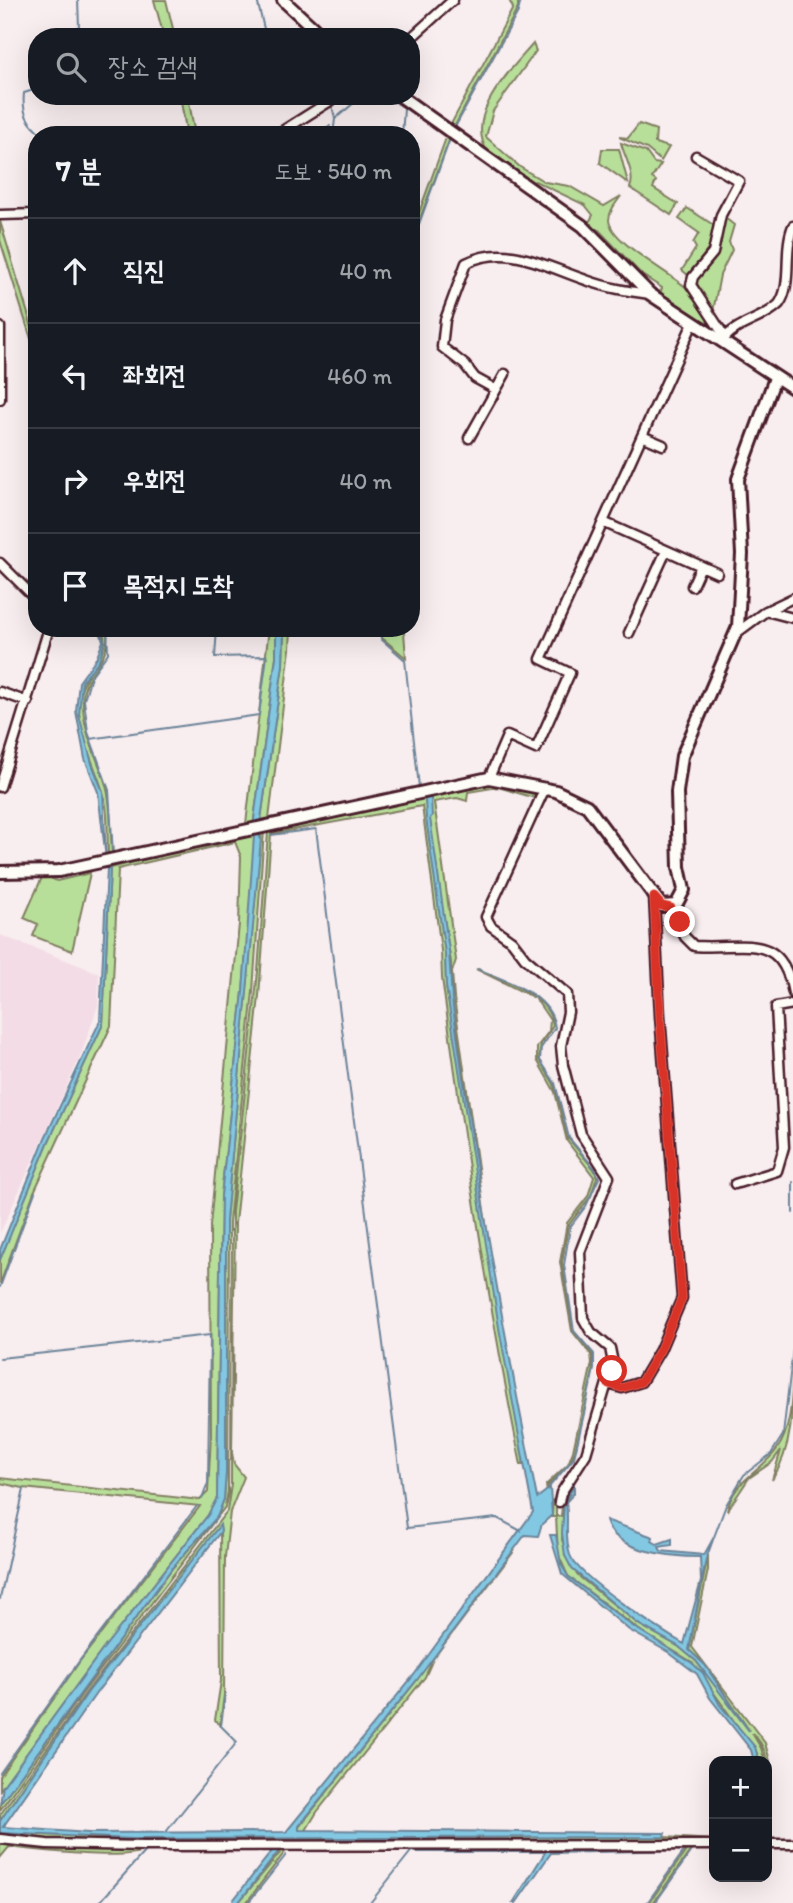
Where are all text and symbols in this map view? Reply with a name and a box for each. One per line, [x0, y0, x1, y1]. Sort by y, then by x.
search box [28, 28, 420, 105]
icon: search [52, 48, 90, 86]
text: 장소 검색 [108, 50, 198, 82]
text: 7 분 [56, 152, 102, 189]
text: 도보 · 540 m [275, 157, 392, 185]
icon: ahead [56, 252, 94, 290]
text: 직진 [123, 254, 165, 286]
text: 40 m [339, 257, 392, 285]
icon: left [56, 357, 94, 395]
text: 좌회전 [123, 359, 186, 391]
text: 460 m [327, 362, 392, 390]
icon: right [56, 462, 94, 500]
text: 우회전 [123, 464, 186, 496]
text: 40 m [339, 467, 392, 495]
icon: arrive [56, 567, 94, 605]
text: 목적지 도착 [123, 569, 233, 601]
route end [664, 906, 695, 937]
route start [596, 1355, 627, 1386]
map controls [709, 1756, 772, 1882]
button: + [709, 1756, 772, 1819]
button: − [709, 1819, 772, 1882]

